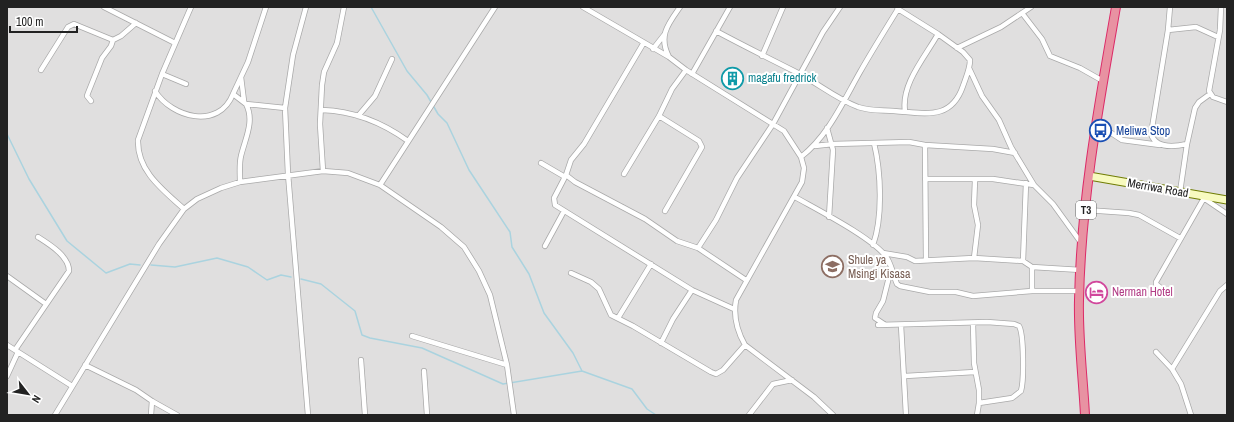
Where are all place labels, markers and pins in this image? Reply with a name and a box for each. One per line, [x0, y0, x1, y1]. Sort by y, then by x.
building icon: magafu fredrick [719, 65, 745, 91]
place label: magafu fredrick [748, 70, 816, 86]
bus stop icon: Meliwa Stop [1087, 118, 1113, 144]
place label: Meliwa Stop [1116, 123, 1170, 139]
place label: Shule ya Msingi Kisasa [848, 252, 911, 282]
school or university icon: Shule ya Msingi Kisasa [820, 254, 846, 280]
hotel icon: Nerman Hotel [1084, 279, 1110, 305]
place label: Nerman Hotel [1112, 284, 1173, 300]

